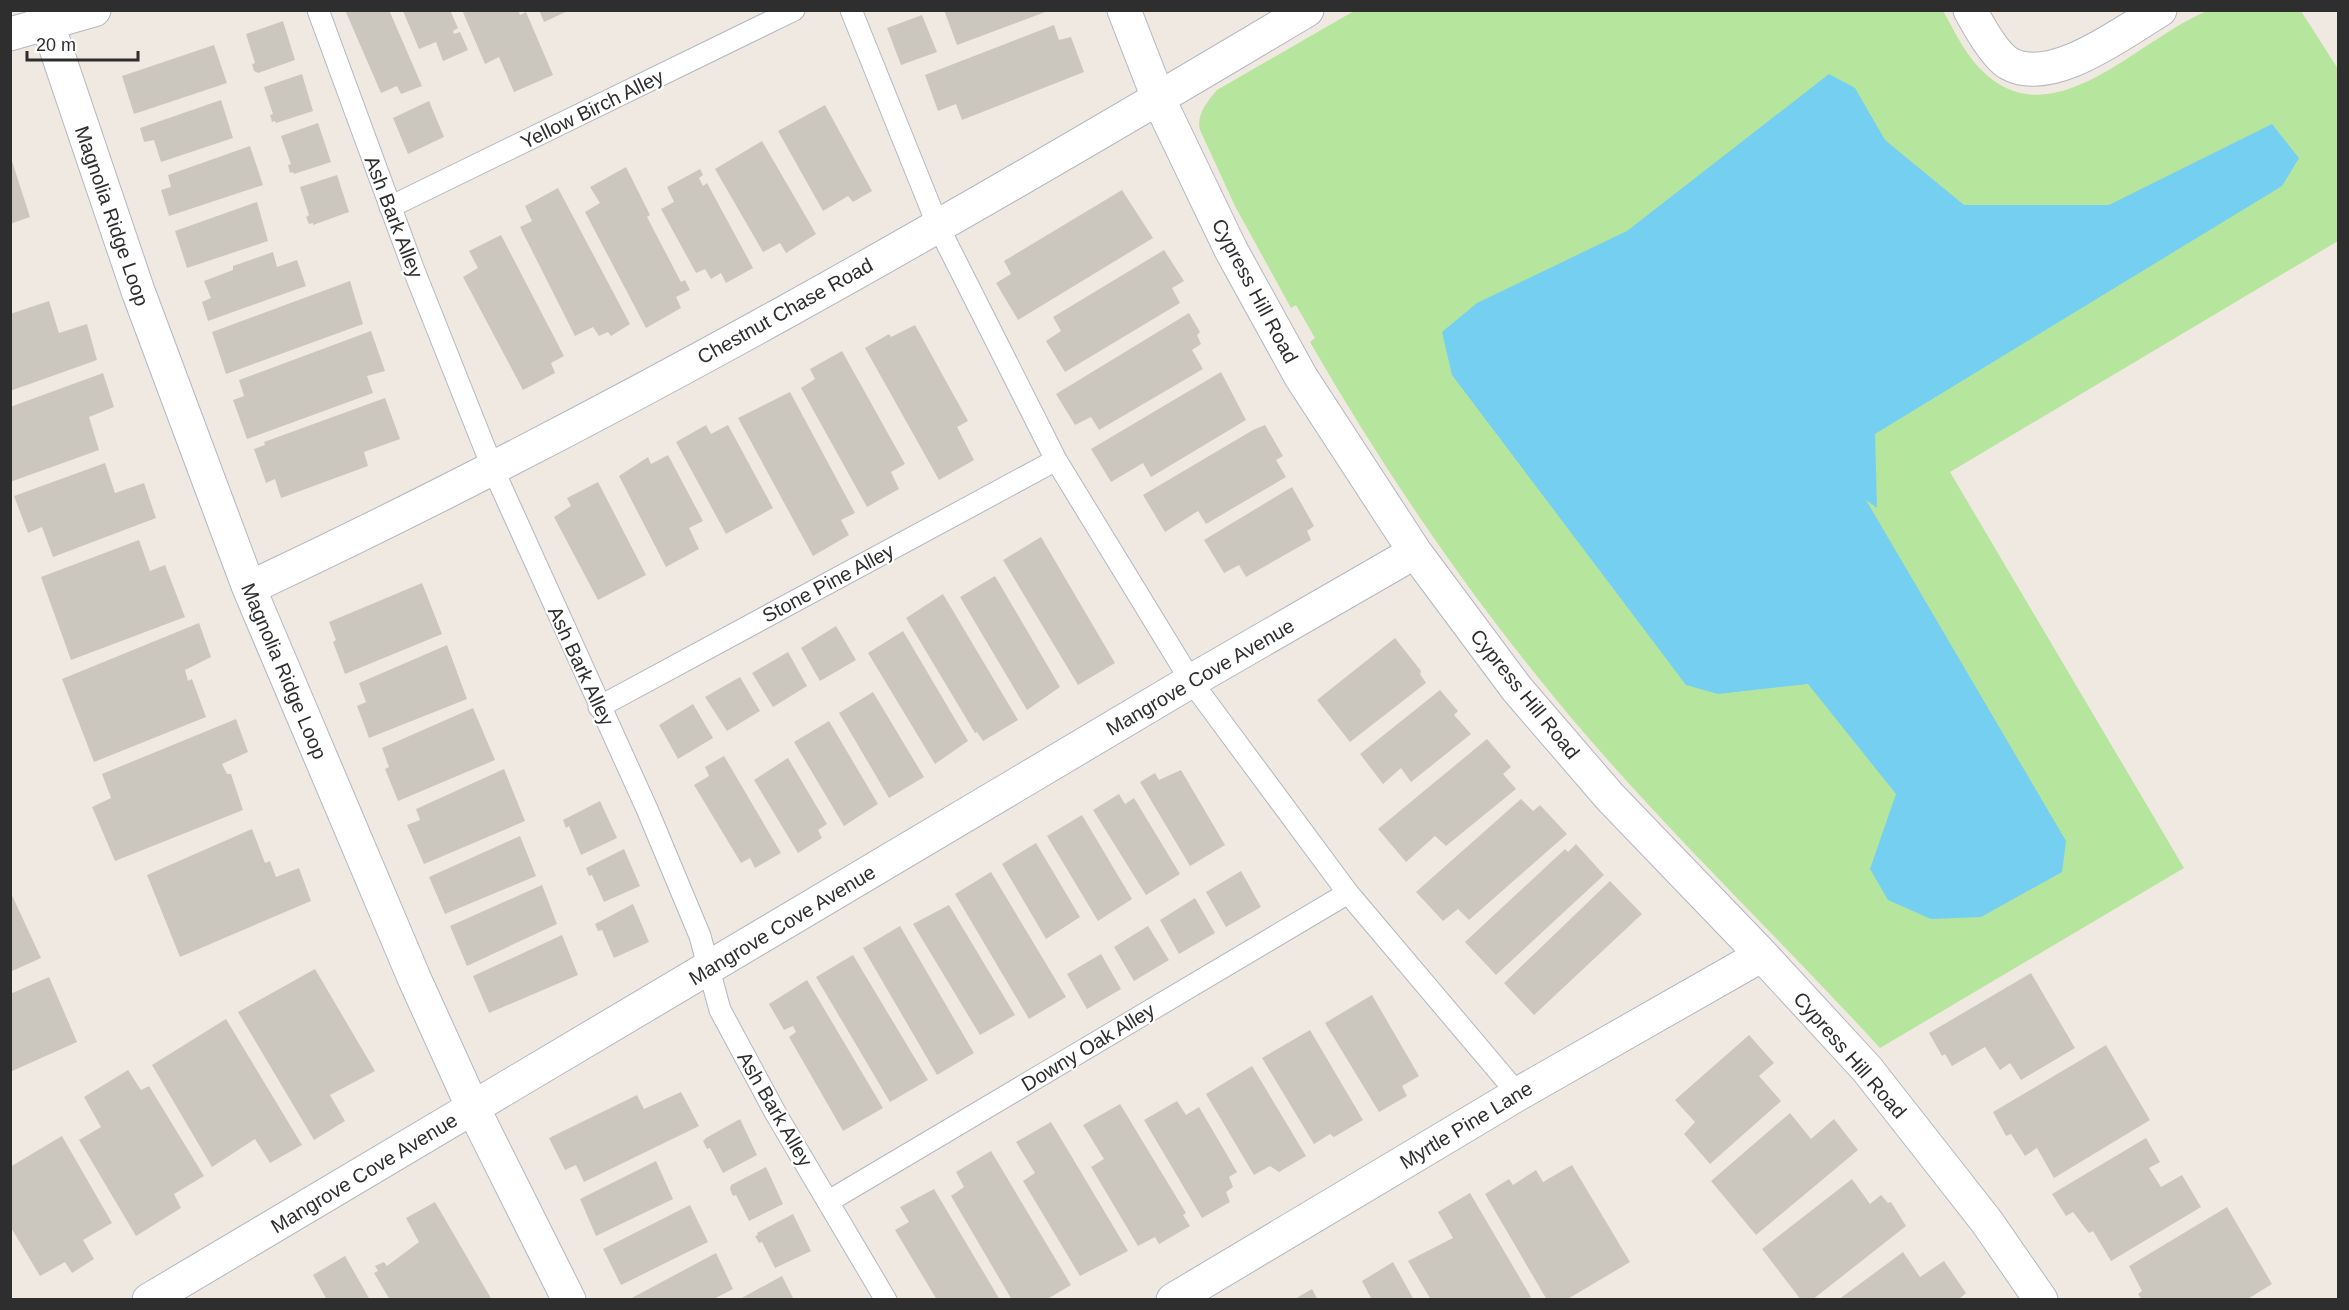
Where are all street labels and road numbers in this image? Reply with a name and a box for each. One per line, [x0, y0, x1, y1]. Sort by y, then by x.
street label: Yellow Birch Alley [517, 65, 667, 153]
street label: Magnolia Ridge Loop [71, 123, 153, 309]
street label: Ash Bark Alley [361, 153, 427, 281]
street label: Cypress Hill Road [1208, 215, 1302, 367]
street label: Chestnut Chase Road [694, 254, 876, 368]
street label: Stone Pine Alley [759, 539, 897, 627]
street label: Magnolia Ridge Loop [237, 580, 331, 762]
street label: Ash Bark Alley [544, 603, 618, 729]
street label: Mangrove Cove Avenue [1102, 614, 1298, 740]
street label: Cypress Hill Road [1466, 625, 1584, 763]
street label: Mangrove Cove Avenue [685, 861, 879, 989]
street label: Cypress Hill Road [1789, 987, 1911, 1123]
street label: Downy Oak Alley [1018, 999, 1158, 1095]
street label: Ash Bark Alley [733, 1048, 817, 1170]
street label: Myrtle Pine Lane [1396, 1077, 1536, 1173]
street label: Mangrove Cove Avenue [267, 1109, 461, 1237]

